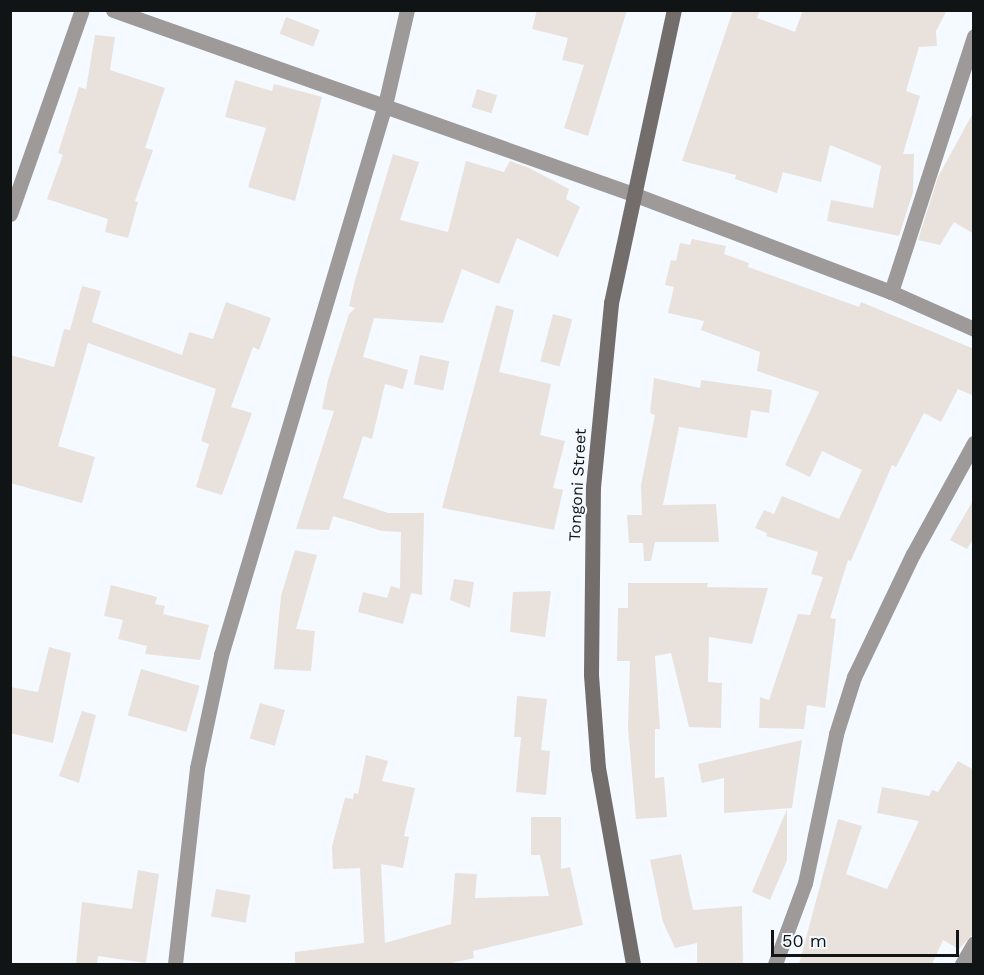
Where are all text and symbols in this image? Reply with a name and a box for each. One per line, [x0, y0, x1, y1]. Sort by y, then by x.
street label: Tongoni Street [565, 428, 591, 542]
scale bar [774, 918, 962, 956]
text: 50 m [782, 930, 827, 951]

